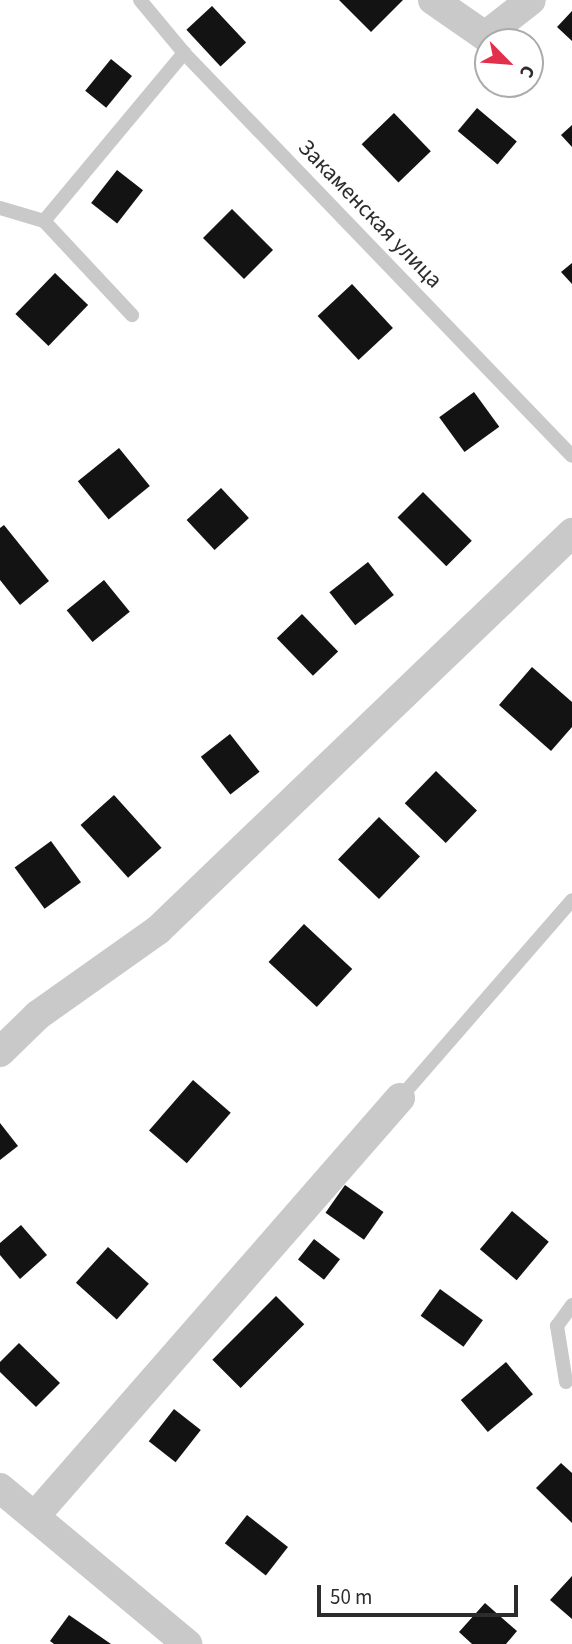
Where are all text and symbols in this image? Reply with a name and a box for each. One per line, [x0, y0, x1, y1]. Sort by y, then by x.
north arrow [474, 28, 544, 98]
text: С [512, 61, 541, 82]
street label: Закаменская улица [292, 134, 448, 294]
scale bar [320, 1570, 521, 1614]
text: 50 m [330, 1582, 372, 1612]

